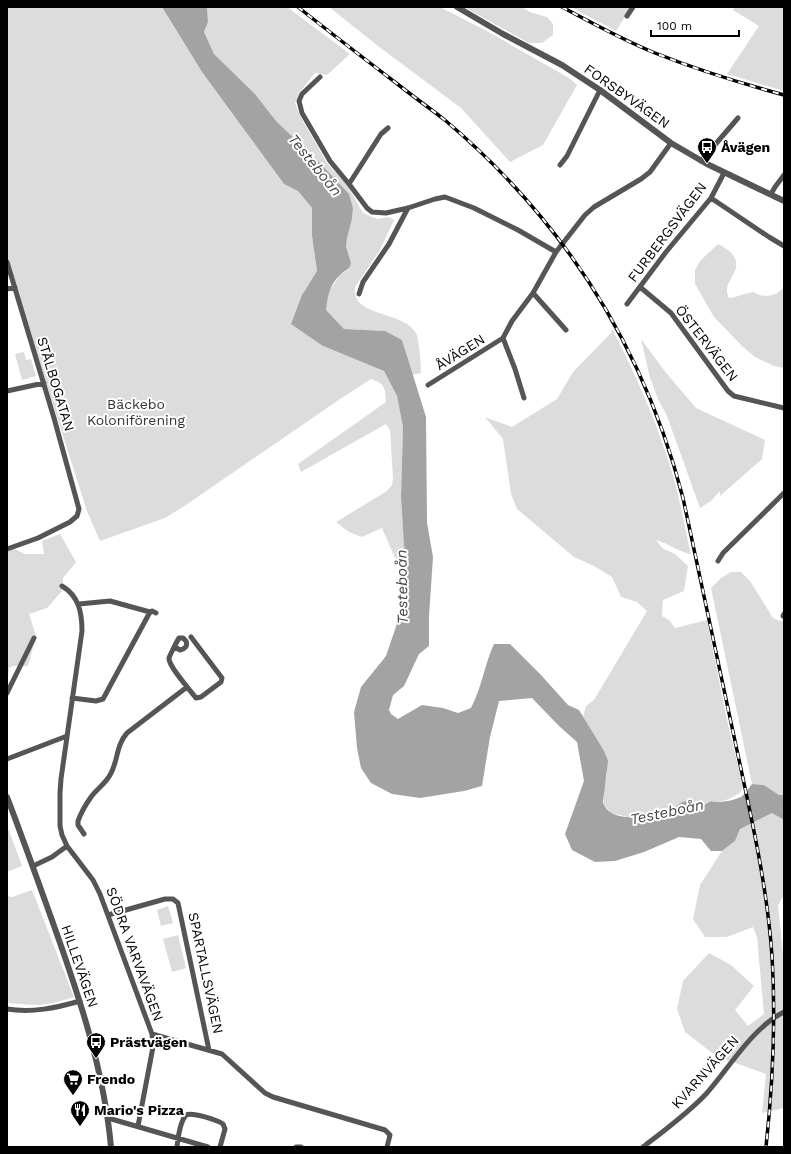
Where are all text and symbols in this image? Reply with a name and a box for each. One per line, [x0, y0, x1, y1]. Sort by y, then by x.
scale bar [651, 12, 739, 38]
text: 100 m [657, 19, 692, 33]
street label: FORSBYVÄGEN [581, 61, 673, 131]
water label: Testeboån [284, 130, 346, 200]
bus stop icon: Åvägen [696, 136, 718, 164]
place label: Åvägen [721, 139, 770, 155]
street label: FURBERGSVÄGEN [624, 179, 710, 285]
street label: ÖSTERVÄGEN [672, 302, 742, 384]
street label: ÅVÄGEN [432, 331, 488, 373]
street label: STÅLBOGATAN [34, 335, 78, 433]
park label: Bäckebo Koloniförening [87, 396, 185, 428]
water label: Testeboån [392, 549, 412, 625]
water label: Testeboån [629, 795, 705, 829]
street label: SÖDRA VARVAVÄGEN [103, 885, 167, 1023]
street label: SPARTALLSVÄGEN [185, 911, 227, 1035]
street label: HILLEVÄGEN [58, 922, 102, 1010]
bus stop icon: Prästvägen [85, 1031, 107, 1059]
street label: KVARNVÄGEN [668, 1032, 742, 1112]
place label: Prästvägen [110, 1034, 188, 1050]
supermarket icon: Frendo [62, 1068, 84, 1096]
place label: Frendo [87, 1071, 135, 1087]
restaurant icon: Mario's Pizza [69, 1099, 91, 1127]
place label: Mario's Pizza [94, 1102, 185, 1118]

